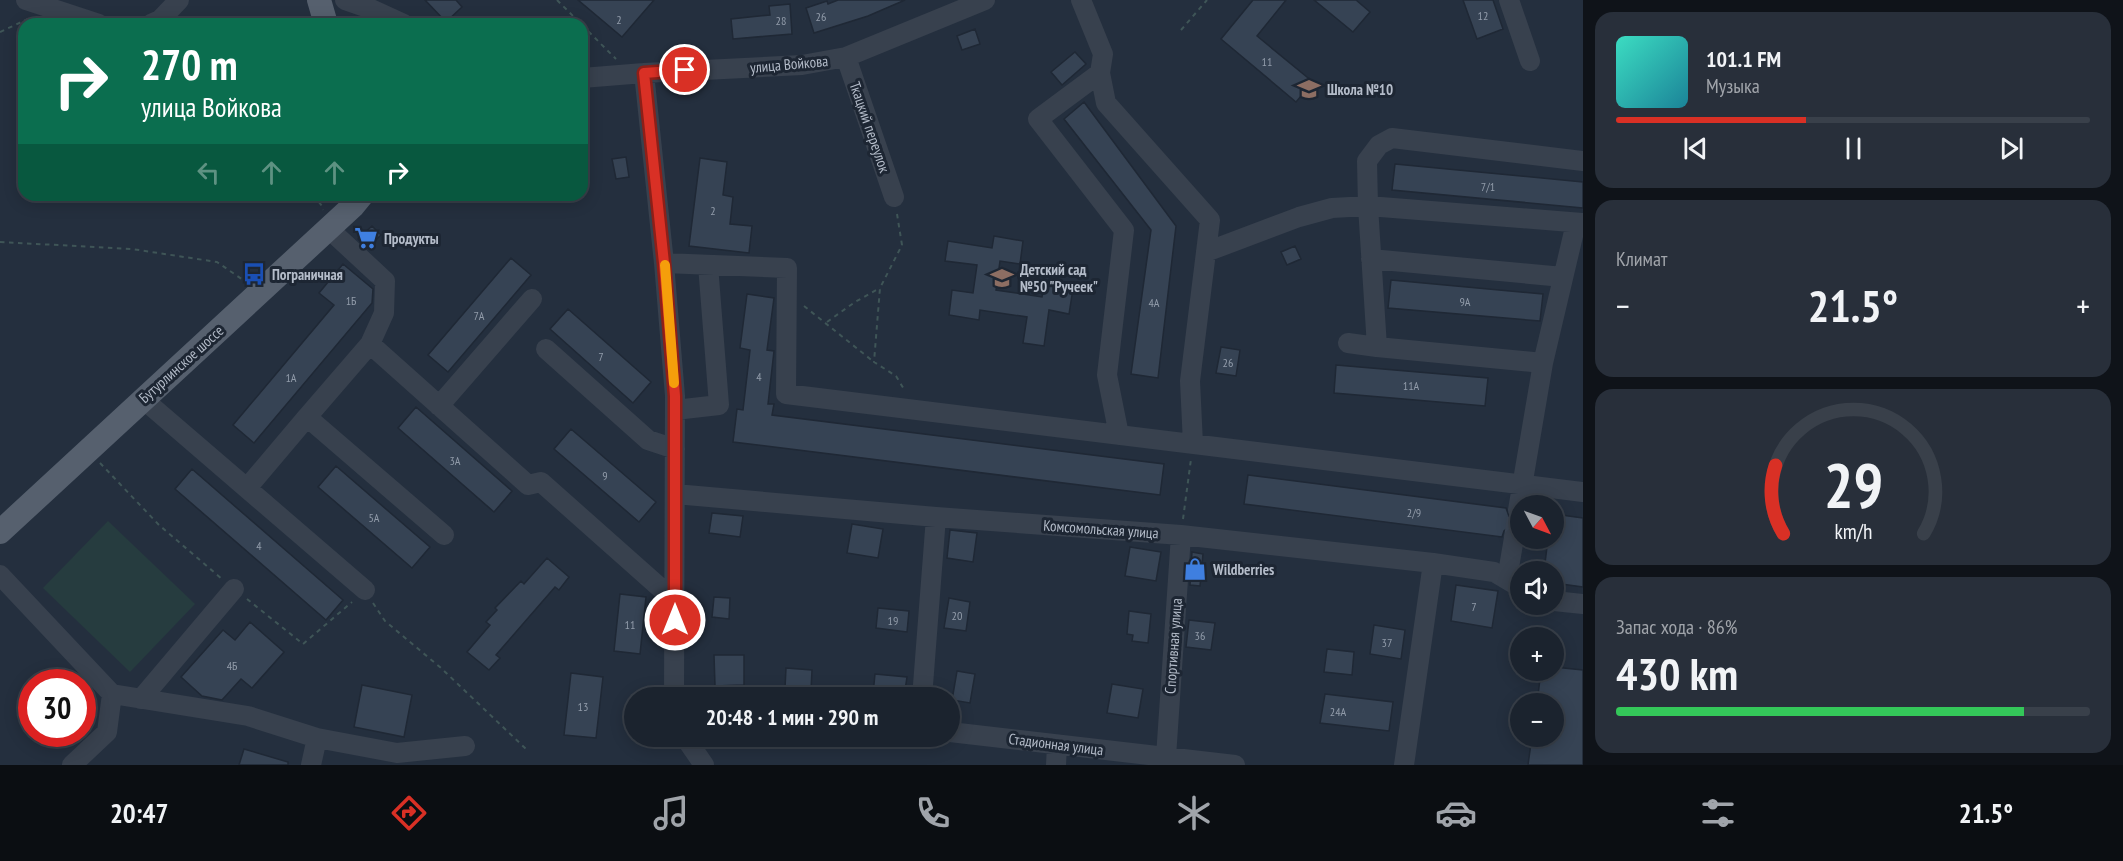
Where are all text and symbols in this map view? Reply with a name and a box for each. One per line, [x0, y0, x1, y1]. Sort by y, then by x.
house number: 12 [1478, 8, 1488, 23]
house number: 26 [816, 9, 826, 24]
house number: 2 [616, 12, 622, 27]
house number: 28 [776, 13, 786, 28]
text: 270 m [141, 37, 238, 92]
icon: right [42, 42, 120, 120]
pin [659, 44, 710, 95]
text: 101.1 FM [1706, 45, 1781, 73]
street label: улица Войкова [749, 51, 829, 77]
icon: arrive [668, 53, 701, 86]
house number: 11 [1262, 54, 1272, 69]
text: Музыка [1706, 73, 1760, 99]
school or university icon: Школа №10 [1296, 76, 1322, 102]
street label: Ткацкий переулок [846, 79, 894, 175]
place label: Школа №10 [1327, 80, 1393, 99]
text: улица Войкова [141, 90, 282, 124]
icon: previous [1679, 132, 1712, 165]
icon: pause [1837, 132, 1870, 165]
icon: next [1995, 132, 2028, 165]
icon: left [192, 156, 225, 189]
icon: ahead [255, 156, 288, 189]
icon: ahead [318, 156, 351, 189]
icon: right [381, 156, 414, 189]
house number: 7/1 [1481, 179, 1495, 194]
house number: 2 [710, 203, 716, 218]
supermarket icon: Продукты [353, 225, 379, 251]
place label: Продукты [384, 229, 439, 248]
text: Климат [1616, 246, 1667, 272]
place label: Детский сад №50 "Ручеек" [1020, 260, 1098, 296]
bus stop icon: Пограничная [241, 261, 267, 287]
place label: Пограничная [272, 265, 343, 284]
school or university icon: Детский сад №50 "Ручеек" [989, 265, 1015, 291]
text: 21.5° [1808, 276, 1898, 334]
text: − [1616, 284, 1630, 327]
text: + [2076, 284, 2090, 327]
house number: 1Б [346, 293, 356, 308]
house number: 9А [1459, 294, 1471, 309]
house number: 4А [1148, 295, 1160, 310]
house number: 7А [473, 308, 485, 323]
street label: Бутурлинское шоссе [135, 321, 227, 407]
house number: 7 [598, 349, 604, 364]
house number: 26 [1223, 355, 1233, 370]
house number: 4 [756, 369, 762, 384]
house number: 1А [285, 370, 297, 385]
house number: 11А [1403, 378, 1420, 393]
text: 29 [1823, 444, 1883, 525]
house number: 3А [449, 453, 461, 468]
house number: 9 [602, 468, 608, 483]
north arrow [1510, 495, 1564, 549]
map controls [1510, 495, 1564, 747]
house number: 2/9 [1407, 505, 1421, 520]
house number: 5А [368, 510, 380, 525]
street label: Комсомольская улица [1043, 516, 1159, 542]
text: km/h [1834, 517, 1872, 545]
house number: 4 [256, 538, 262, 553]
shop icon: Wildberries [1182, 556, 1208, 582]
place label: Wildberries [1212, 560, 1274, 579]
button: sound [1510, 561, 1564, 615]
position arrow [643, 588, 707, 652]
street label: Спортивная улица [1160, 598, 1186, 694]
house number: 7 [1471, 599, 1477, 614]
house number: 20 [952, 608, 962, 623]
house number: 19 [888, 613, 898, 628]
text: Запас хода · 86% [1616, 614, 1737, 640]
house number: 11 [625, 617, 635, 632]
button: + [1510, 627, 1564, 681]
house number: 36 [1195, 628, 1205, 643]
house number: 37 [1382, 635, 1392, 650]
text: 430 km [1616, 644, 1738, 702]
house number: 4Б [227, 658, 237, 673]
speed limit sign: 30 [18, 669, 96, 747]
button: − [1510, 693, 1564, 747]
house number: 13 [578, 699, 588, 714]
text: 20:48 · 1 мин · 290 m [706, 703, 878, 731]
house number: 24А [1330, 704, 1347, 719]
street label: Стадионная улица [1008, 729, 1104, 759]
icon: directions [388, 792, 430, 834]
icon: music [650, 792, 692, 834]
icon: phone [912, 792, 954, 834]
icon: climate [1173, 792, 1215, 834]
icon: car [1435, 792, 1477, 834]
icon: filters [1697, 792, 1739, 834]
text: 20:47 [110, 796, 168, 830]
text: 21.5° [1959, 796, 2013, 830]

